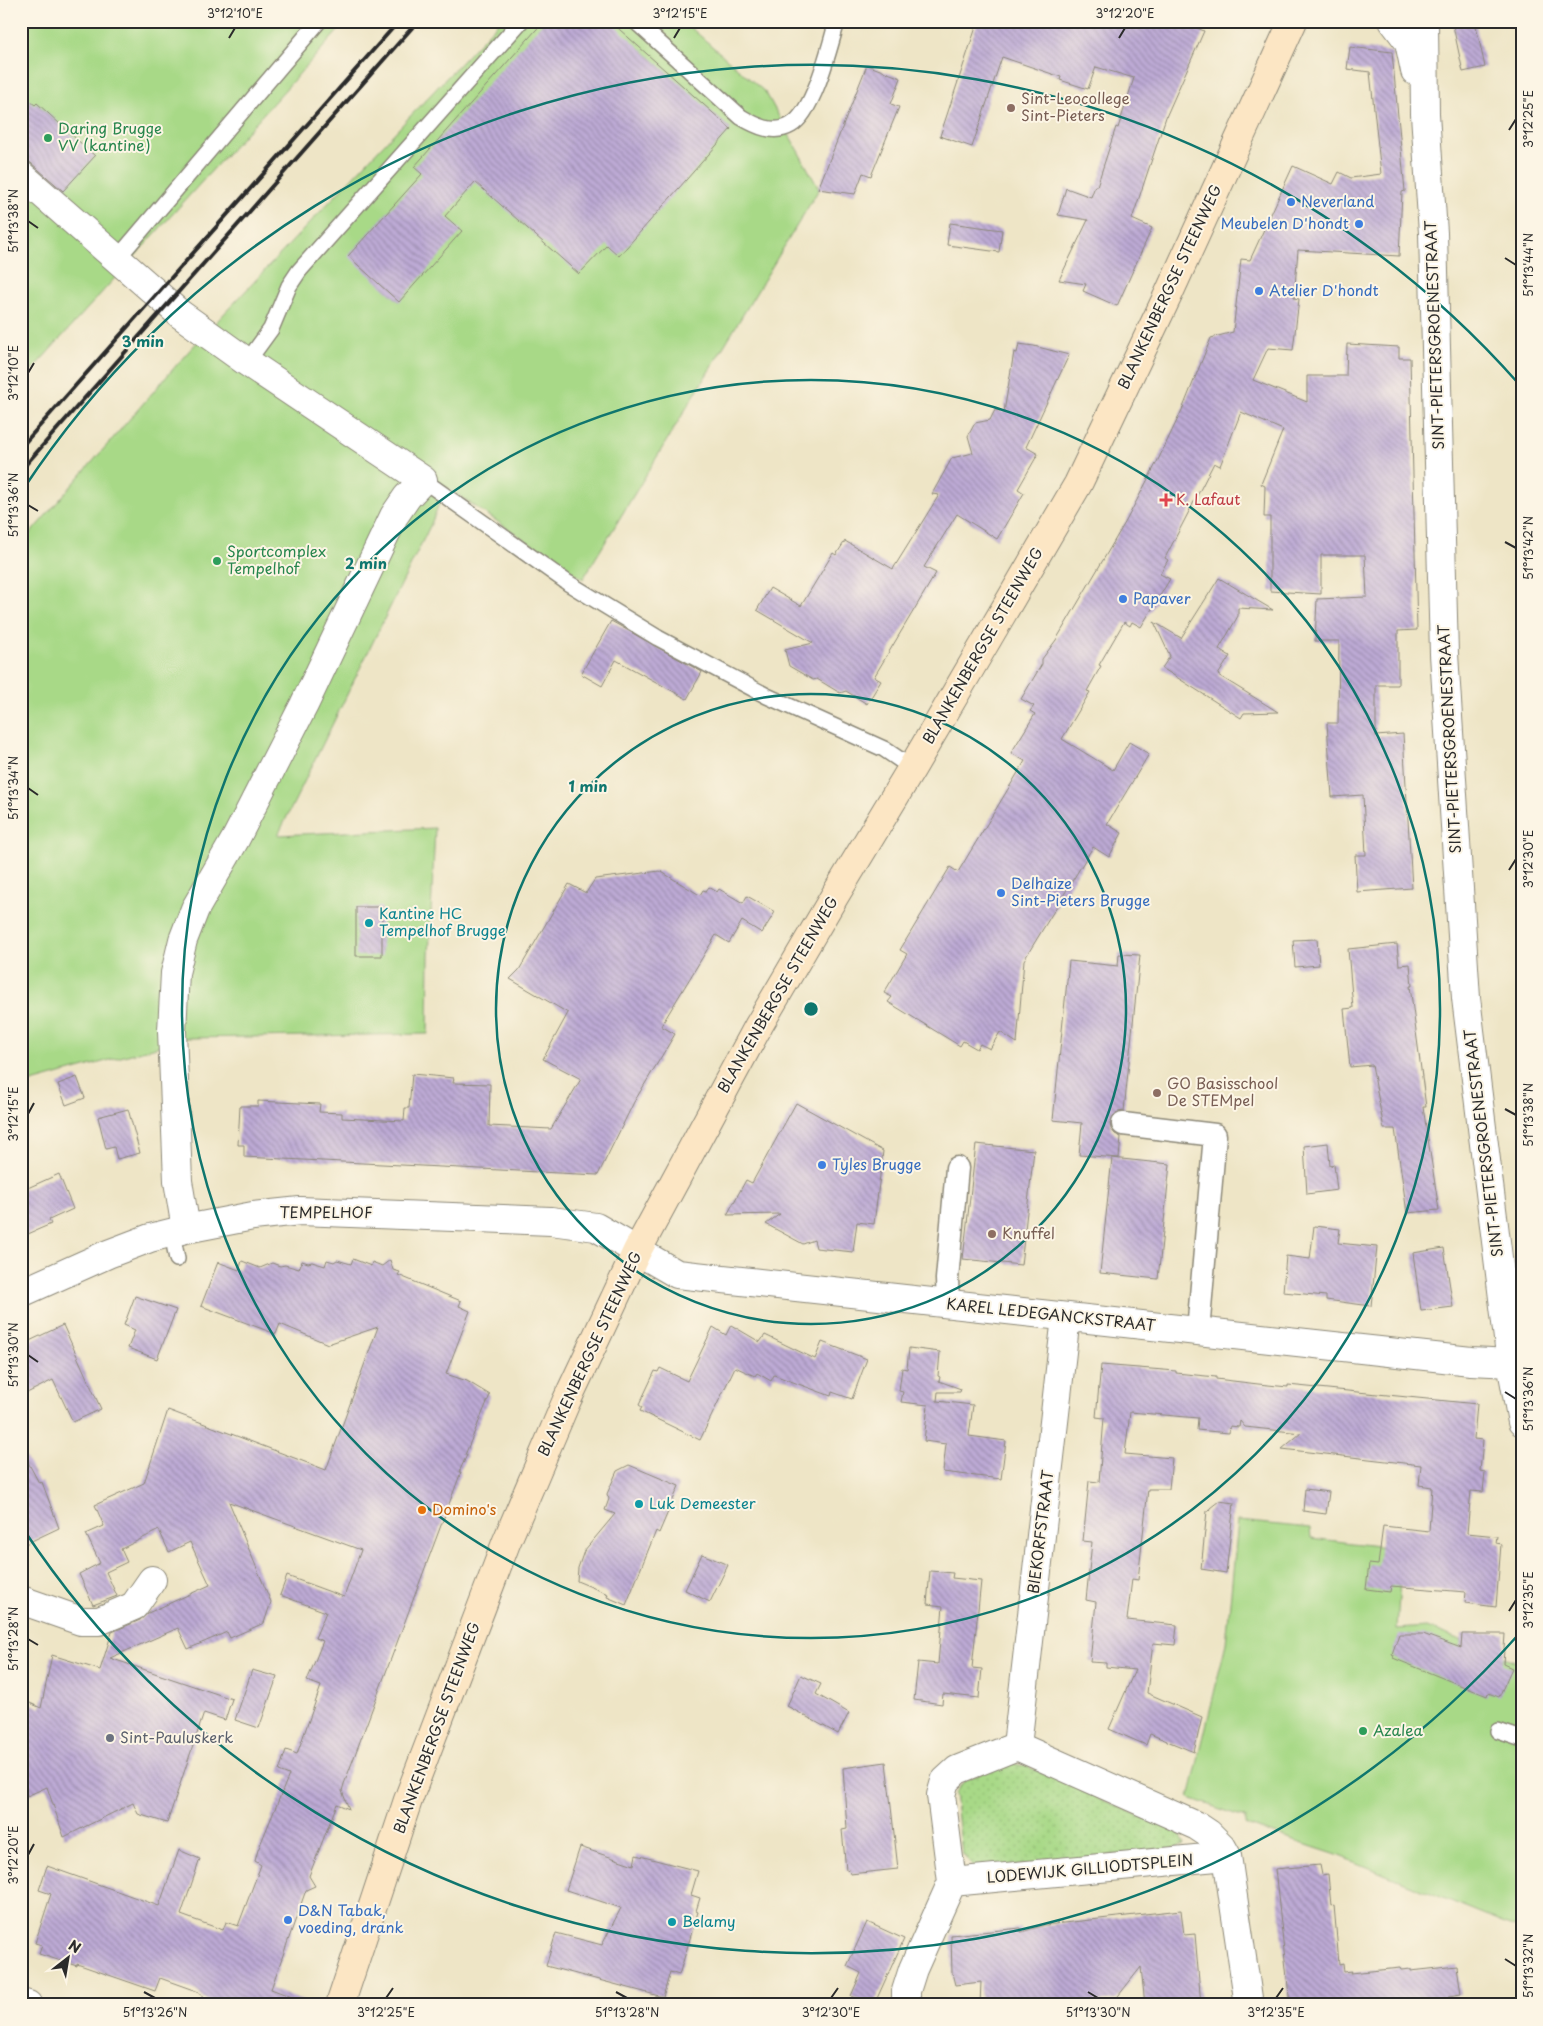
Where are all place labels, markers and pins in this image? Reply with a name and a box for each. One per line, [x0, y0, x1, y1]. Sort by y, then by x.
place label: Sint-Leocollege Sint-Pieters [1021, 86, 1130, 126]
marker: Sint-Leocollege Sint-Pieters [1005, 102, 1017, 114]
place label: Daring Brugge VV (kantine) [58, 116, 162, 156]
marker: Daring Brugge VV (kantine) [42, 132, 54, 144]
place label: Neverland [1301, 189, 1374, 212]
marker: Neverland [1285, 196, 1297, 208]
place label: Meubelen D'hondt [1220, 211, 1349, 234]
marker: Meubelen D'hondt [1353, 218, 1365, 230]
place label: Atelier D'hondt [1269, 278, 1379, 301]
marker: Atelier D'hondt [1253, 285, 1265, 297]
place label: K. Lafaut [1176, 487, 1240, 510]
marker: K. Lafaut [1160, 494, 1172, 506]
place label: Sportcomplex Tempelhof [227, 539, 326, 579]
marker: Sportcomplex Tempelhof [211, 555, 223, 567]
place label: Papaver [1133, 586, 1191, 609]
marker: Papaver [1117, 593, 1129, 605]
place label: Delhaize Sint-Pieters Brugge [1011, 871, 1150, 911]
marker: Delhaize Sint-Pieters Brugge [995, 887, 1007, 899]
place label: Kantine HC Tempelhof Brugge [379, 901, 506, 941]
marker: Kantine HC Tempelhof Brugge [363, 917, 375, 929]
centre of rings [802, 1000, 820, 1018]
place label: GO Basisschool De STEMpel [1167, 1071, 1278, 1111]
marker: GO Basisschool De STEMpel [1151, 1087, 1163, 1099]
place label: Tyles Brugge [832, 1152, 922, 1175]
marker: Tyles Brugge [816, 1159, 828, 1171]
place label: Knuffel [1002, 1221, 1055, 1244]
marker: Knuffel [986, 1228, 998, 1240]
place label: Luk Demeester [649, 1491, 756, 1514]
place label: Domino's [432, 1497, 497, 1520]
marker: Luk Demeester [633, 1498, 645, 1510]
marker: Domino's [416, 1504, 428, 1516]
place label: Azalea [1373, 1718, 1423, 1741]
place label: Sint-Pauluskerk [120, 1725, 233, 1748]
marker: Azalea [1357, 1725, 1369, 1737]
marker: Sint-Pauluskerk [104, 1732, 116, 1744]
place label: D&N Tabak, voeding, drank [298, 1898, 404, 1938]
place label: Belamy [682, 1909, 736, 1932]
marker: D&N Tabak, voeding, drank [282, 1914, 294, 1926]
marker: Belamy [666, 1916, 678, 1928]

